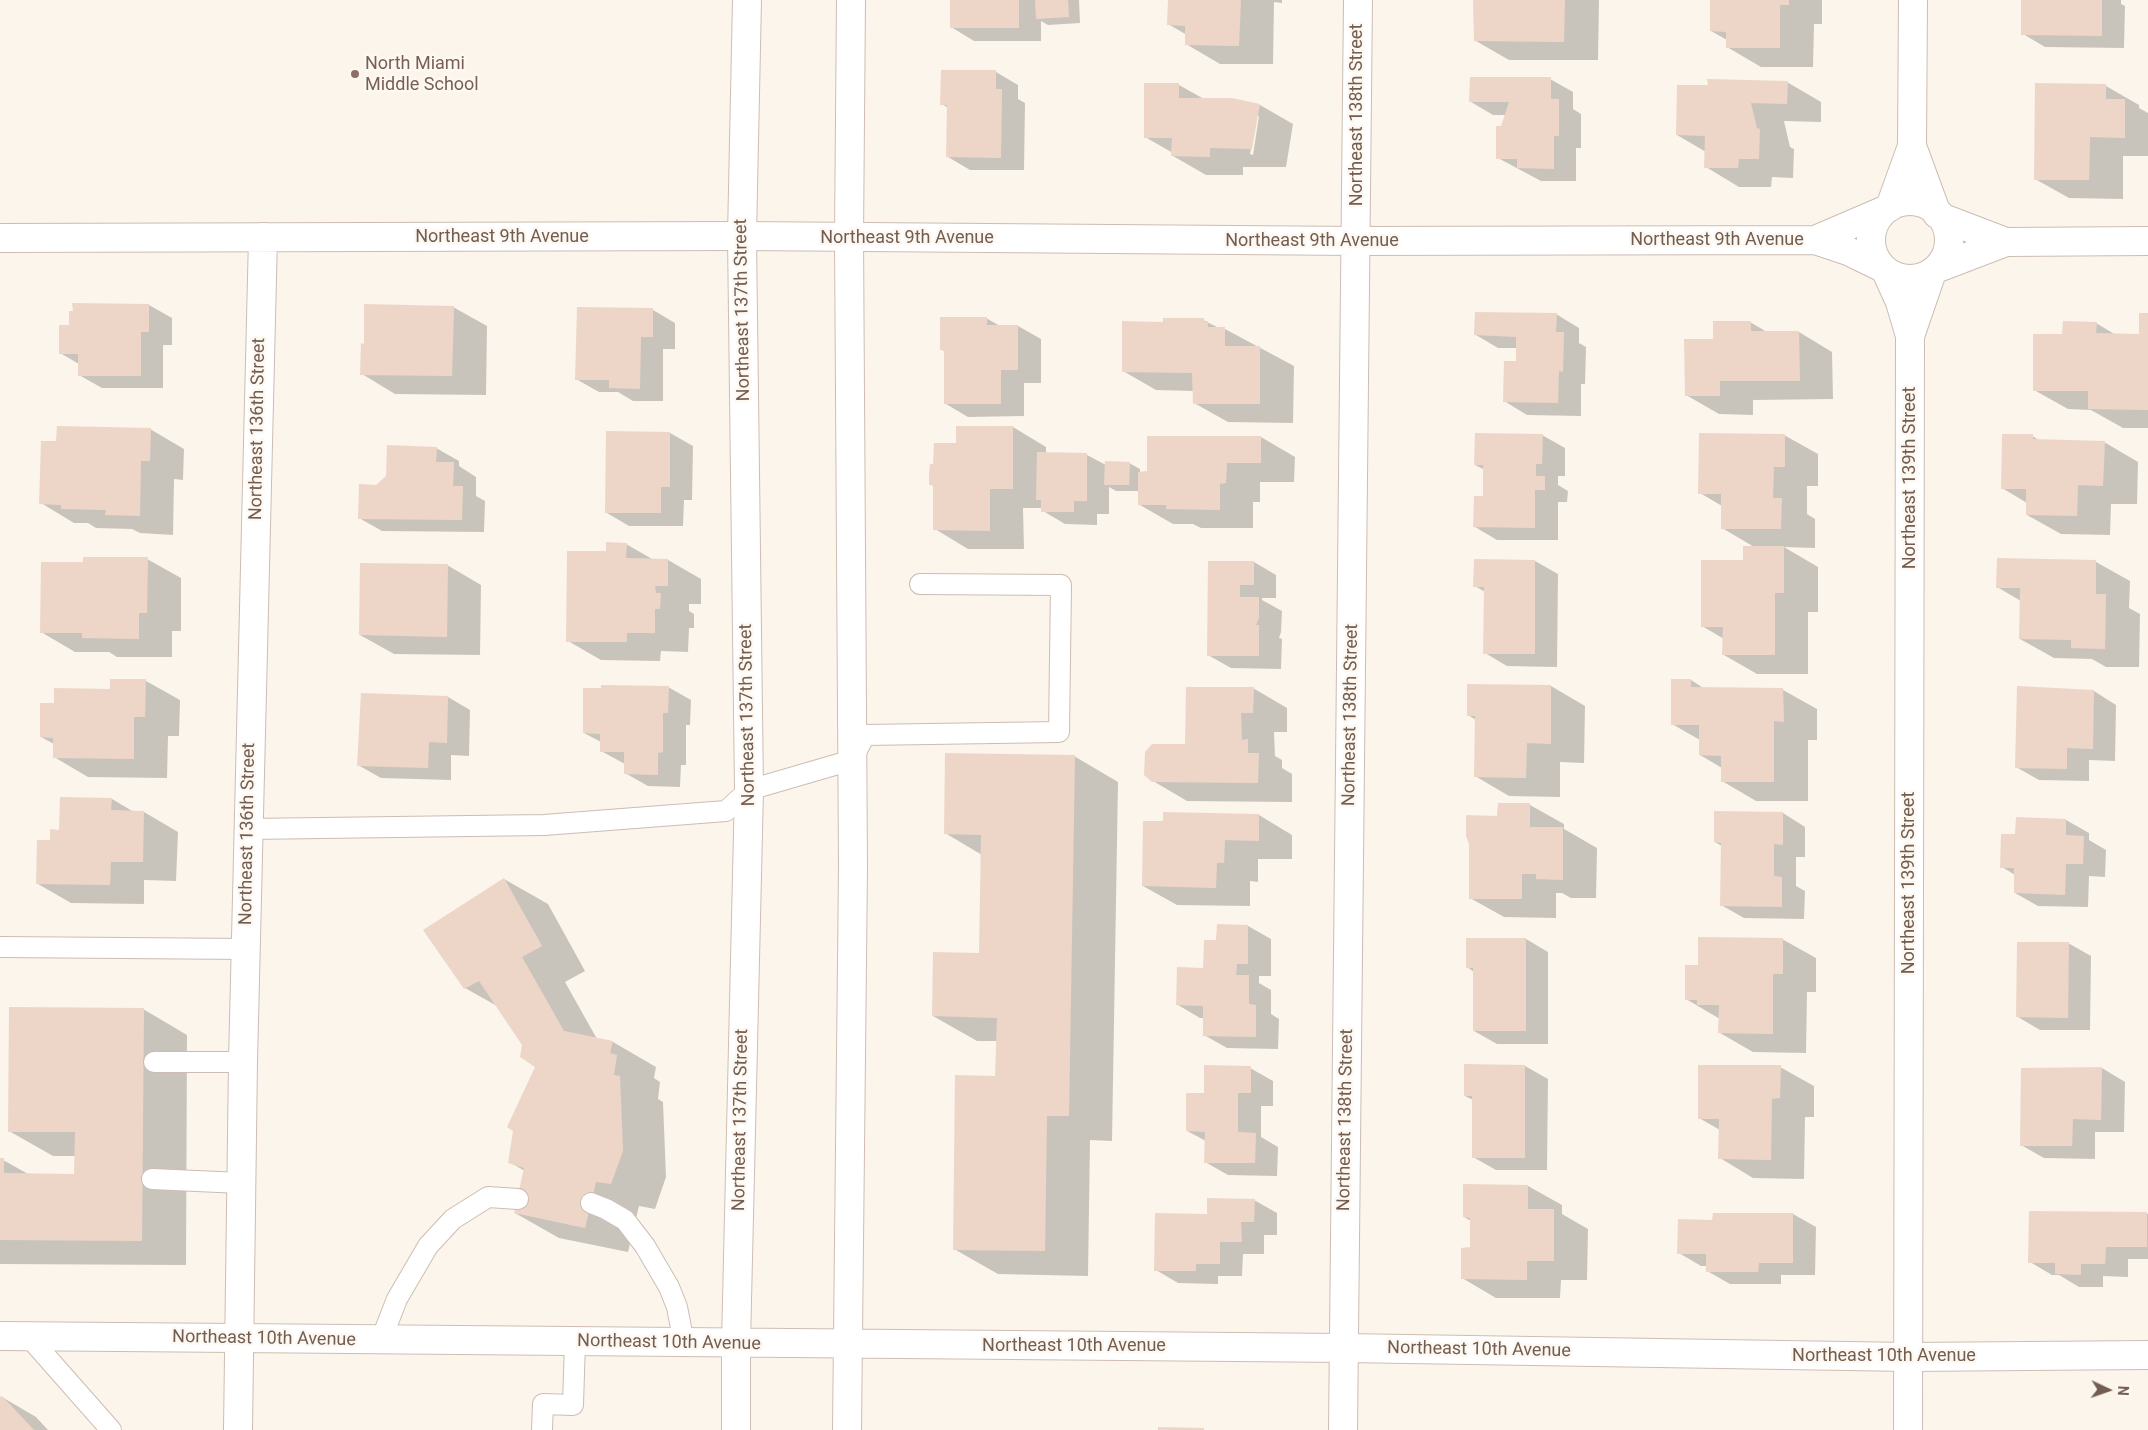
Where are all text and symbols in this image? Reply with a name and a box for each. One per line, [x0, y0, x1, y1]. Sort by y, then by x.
street label: Northeast 138th Street [1346, 24, 1368, 206]
place label: North Miami Middle School [365, 53, 479, 96]
marker: North Miami Middle School [349, 68, 361, 80]
street label: Northeast 137th Street [731, 219, 755, 401]
street label: Northeast 9th Avenue [415, 226, 589, 248]
street label: Northeast 9th Avenue [820, 227, 994, 249]
street label: Northeast 9th Avenue [1630, 229, 1804, 251]
street label: Northeast 9th Avenue [1225, 230, 1399, 252]
street label: Northeast 136th Street [246, 338, 270, 520]
street label: Northeast 139th Street [1899, 387, 1921, 569]
street label: Northeast 137th Street [736, 624, 760, 806]
street label: Northeast 138th Street [1339, 624, 1363, 806]
street label: Northeast 136th Street [236, 743, 260, 925]
street label: Northeast 139th Street [1898, 792, 1920, 974]
street label: Northeast 137th Street [729, 1029, 753, 1211]
street label: Northeast 138th Street [1334, 1029, 1358, 1211]
street label: Northeast 10th Avenue [172, 1327, 356, 1351]
street label: Northeast 10th Avenue [577, 1331, 761, 1355]
street label: Northeast 10th Avenue [982, 1335, 1166, 1357]
street label: Northeast 10th Avenue [1387, 1338, 1571, 1362]
street label: Northeast 10th Avenue [1792, 1345, 1976, 1367]
north arrow [2083, 1365, 2133, 1415]
text: N [2115, 1385, 2131, 1396]

